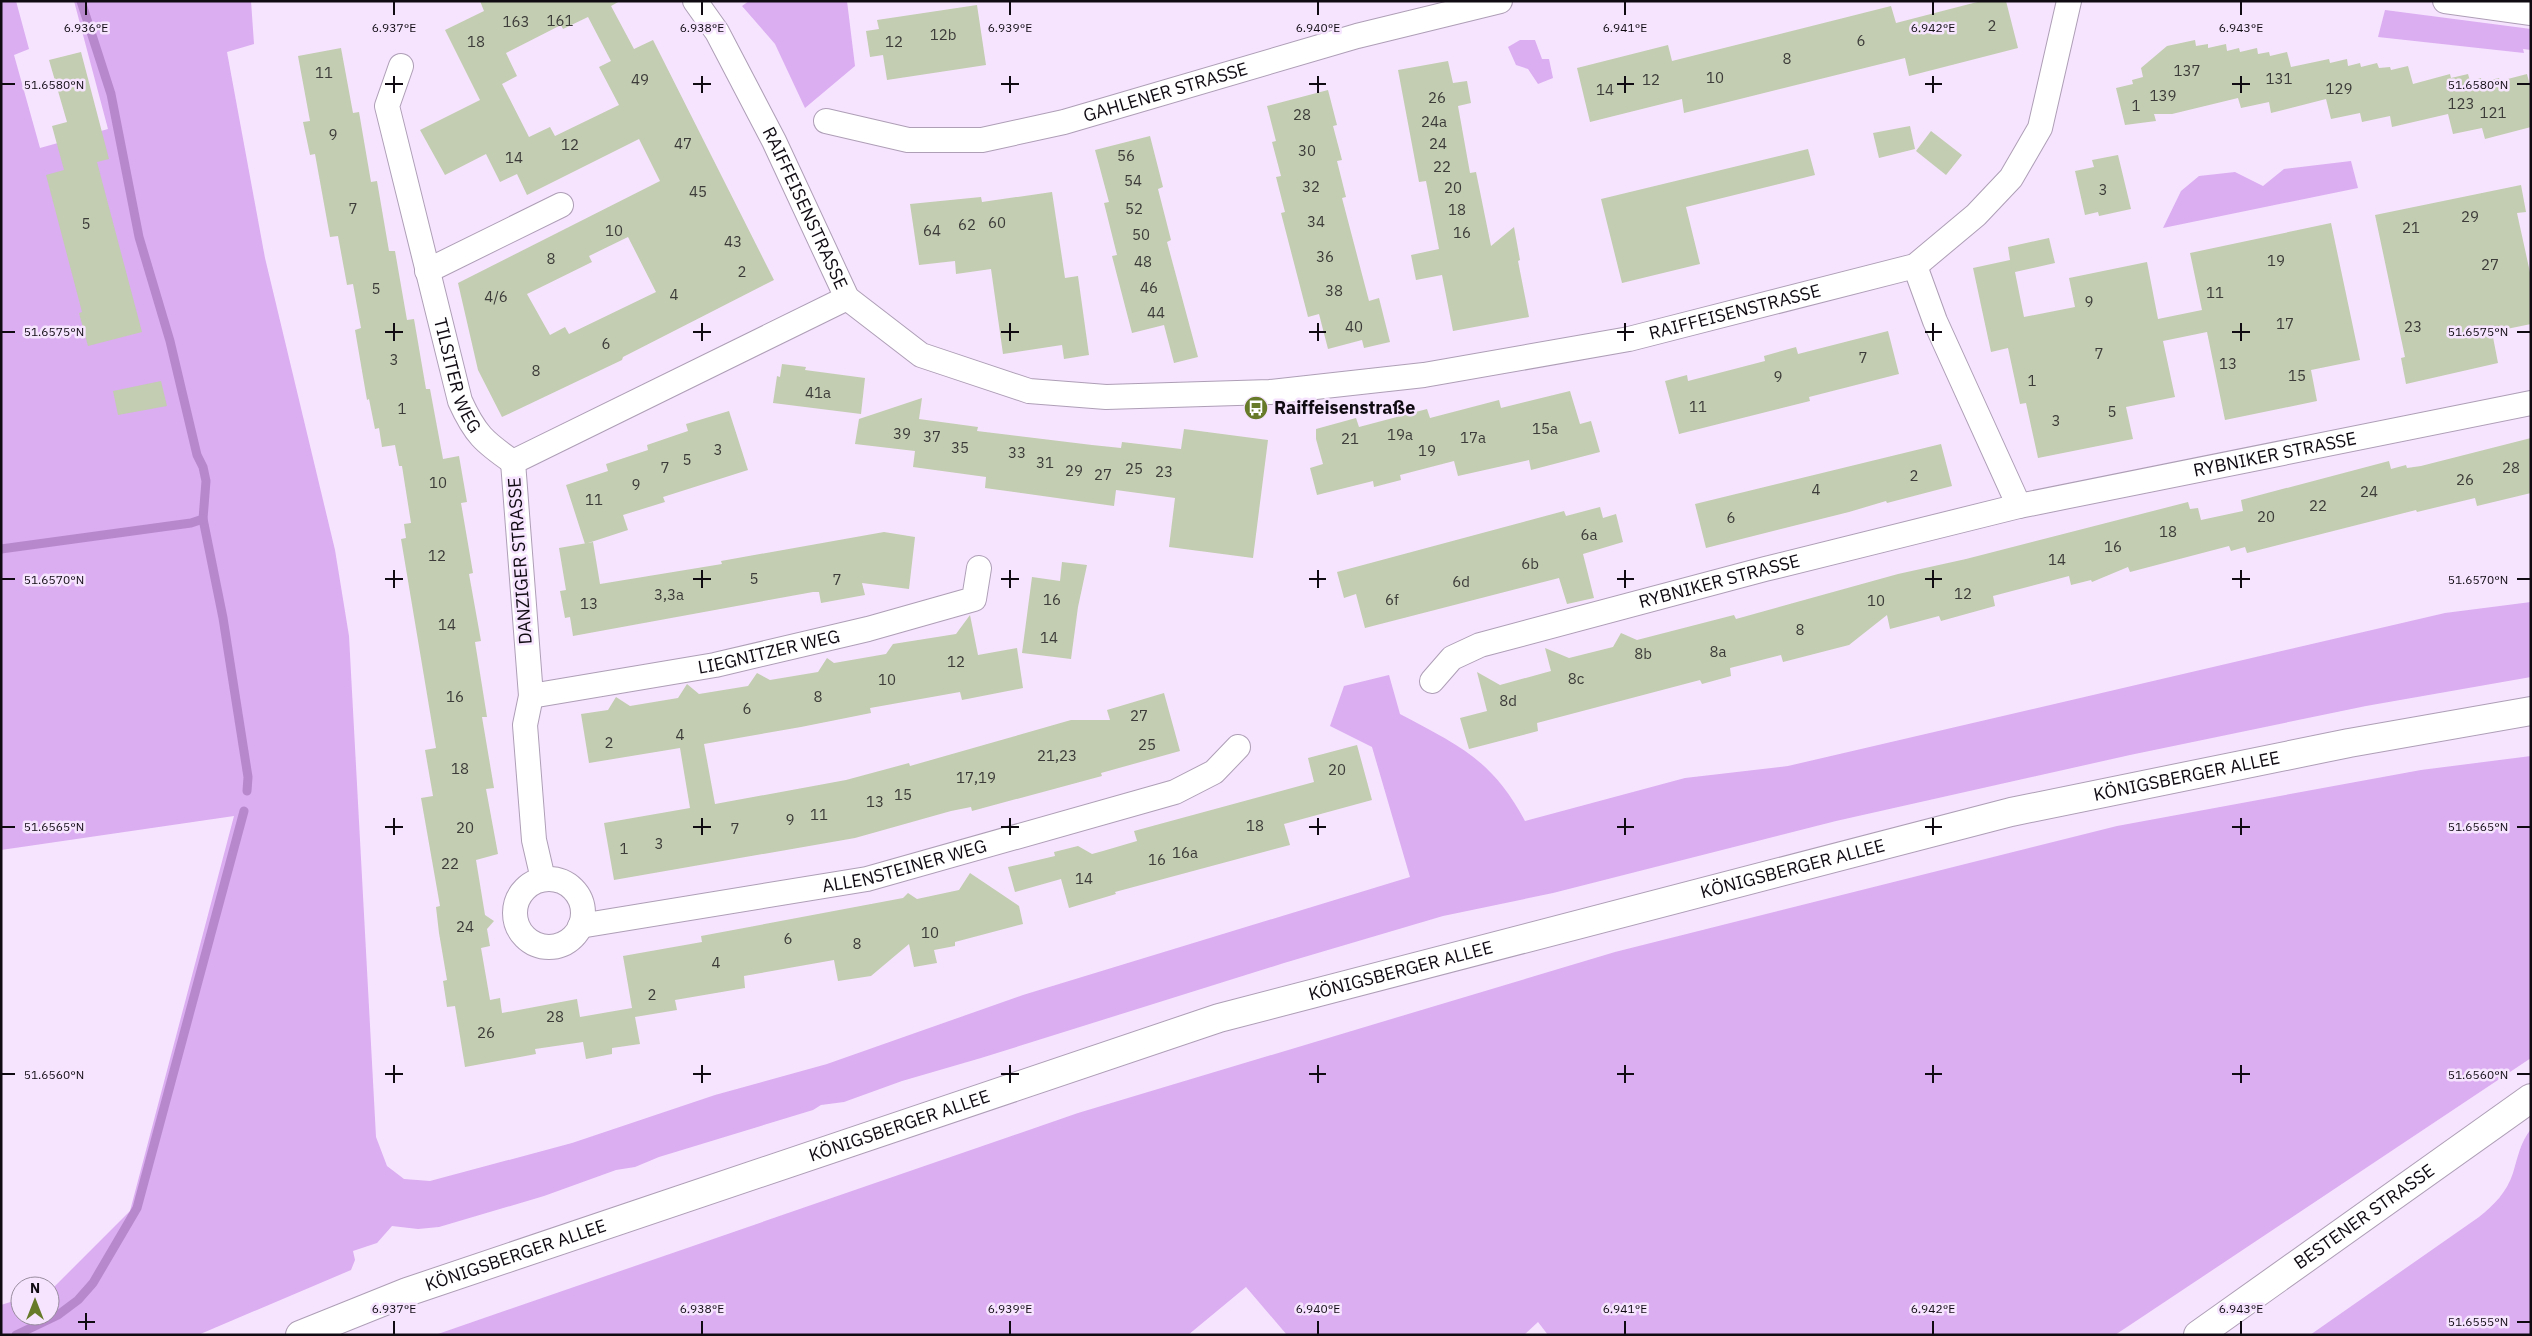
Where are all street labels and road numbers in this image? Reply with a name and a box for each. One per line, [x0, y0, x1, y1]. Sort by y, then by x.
street label: GAHLENER STRASSE [1081, 57, 1250, 127]
street label: RAIFFEISENSTRASSE [758, 123, 853, 293]
street label: RAIFFEISENSTRASSE [1646, 279, 1823, 344]
street label: TILSITER WEG [429, 316, 487, 437]
street label: RYBNIKER STRASSE [2191, 426, 2358, 482]
street label: DANZIGER STRASSE [502, 477, 537, 645]
street label: RYBNIKER STRASSE [1636, 549, 1802, 613]
street label: LIEGNITZER WEG [696, 624, 842, 679]
street label: KÖNIGSBERGER ALLEE [2091, 745, 2282, 806]
street label: KÖNIGSBERGER ALLEE [1698, 833, 1887, 903]
street label: ALLENSTEINER WEG [820, 834, 989, 897]
street label: KÖNIGSBERGER ALLEE [1306, 935, 1495, 1005]
street label: KÖNIGSBERGER ALLEE [806, 1084, 993, 1167]
street label: BESTENER STRASSE [2289, 1158, 2439, 1274]
street label: KÖNIGSBERGER ALLEE [422, 1214, 609, 1296]

